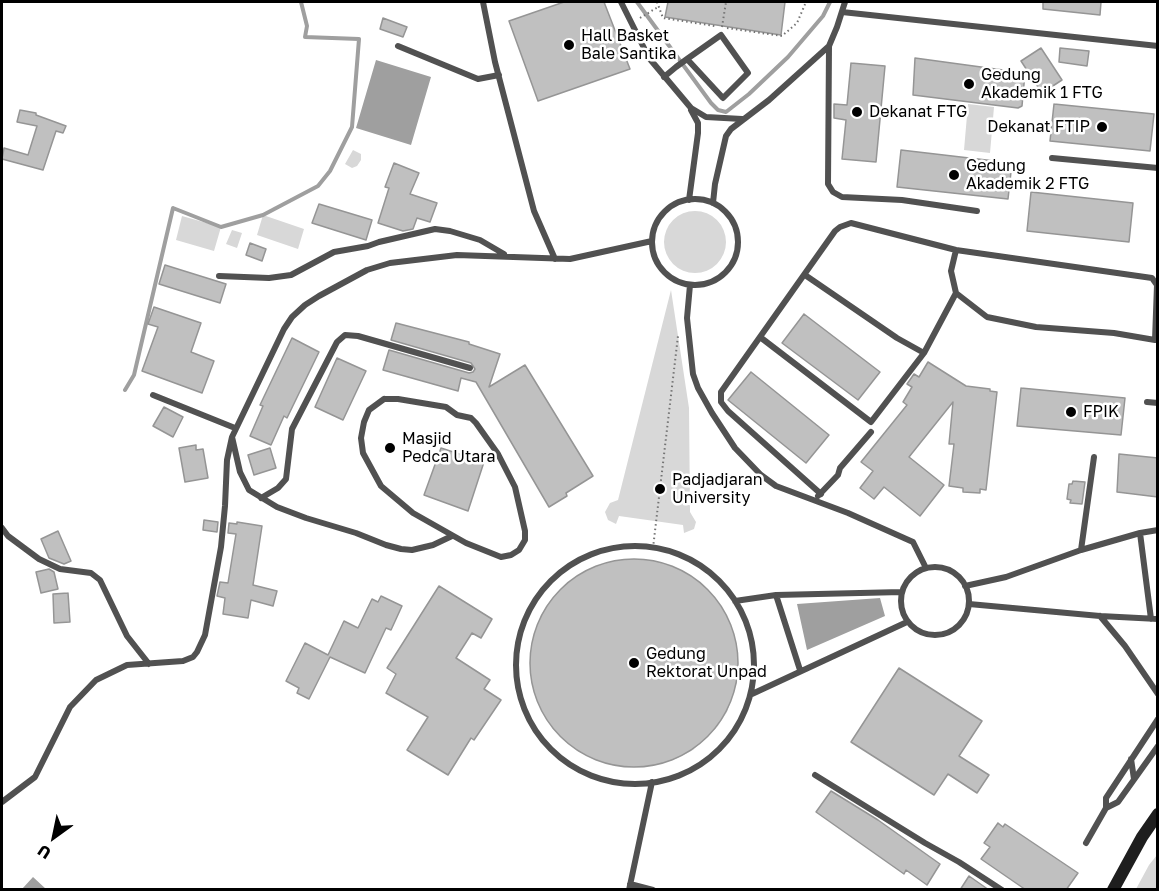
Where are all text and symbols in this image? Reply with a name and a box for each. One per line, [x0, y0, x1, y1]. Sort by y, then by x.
place label: Hall Basket Bale Santika [581, 26, 677, 64]
marker: Hall Basket Bale Santika [562, 38, 576, 52]
place label: Gedung Akademik 1 FTG [981, 65, 1103, 103]
marker: Gedung Akademik 1 FTG [962, 77, 976, 91]
place label: Dekanat FTG [869, 102, 967, 122]
marker: Dekanat FTG [850, 105, 864, 119]
place label: Dekanat FTIP [987, 117, 1090, 137]
marker: Dekanat FTIP [1095, 120, 1109, 134]
place label: Gedung Akademik 2 FTG [966, 156, 1089, 194]
marker: Gedung Akademik 2 FTG [947, 168, 961, 182]
place label: FPIK [1083, 402, 1119, 422]
marker: FPIK [1064, 405, 1078, 419]
place label: Masjid Pedca Utara [402, 429, 495, 467]
marker: Masjid Pedca Utara [383, 441, 397, 455]
place label: Padjadjaran University [672, 470, 763, 508]
marker: Padjadjaran University [653, 482, 667, 496]
place label: Gedung Rektorat Unpad [646, 644, 767, 682]
marker: Gedung Rektorat Unpad [627, 656, 641, 670]
north arrow [24, 807, 84, 867]
text: U [34, 841, 55, 864]

